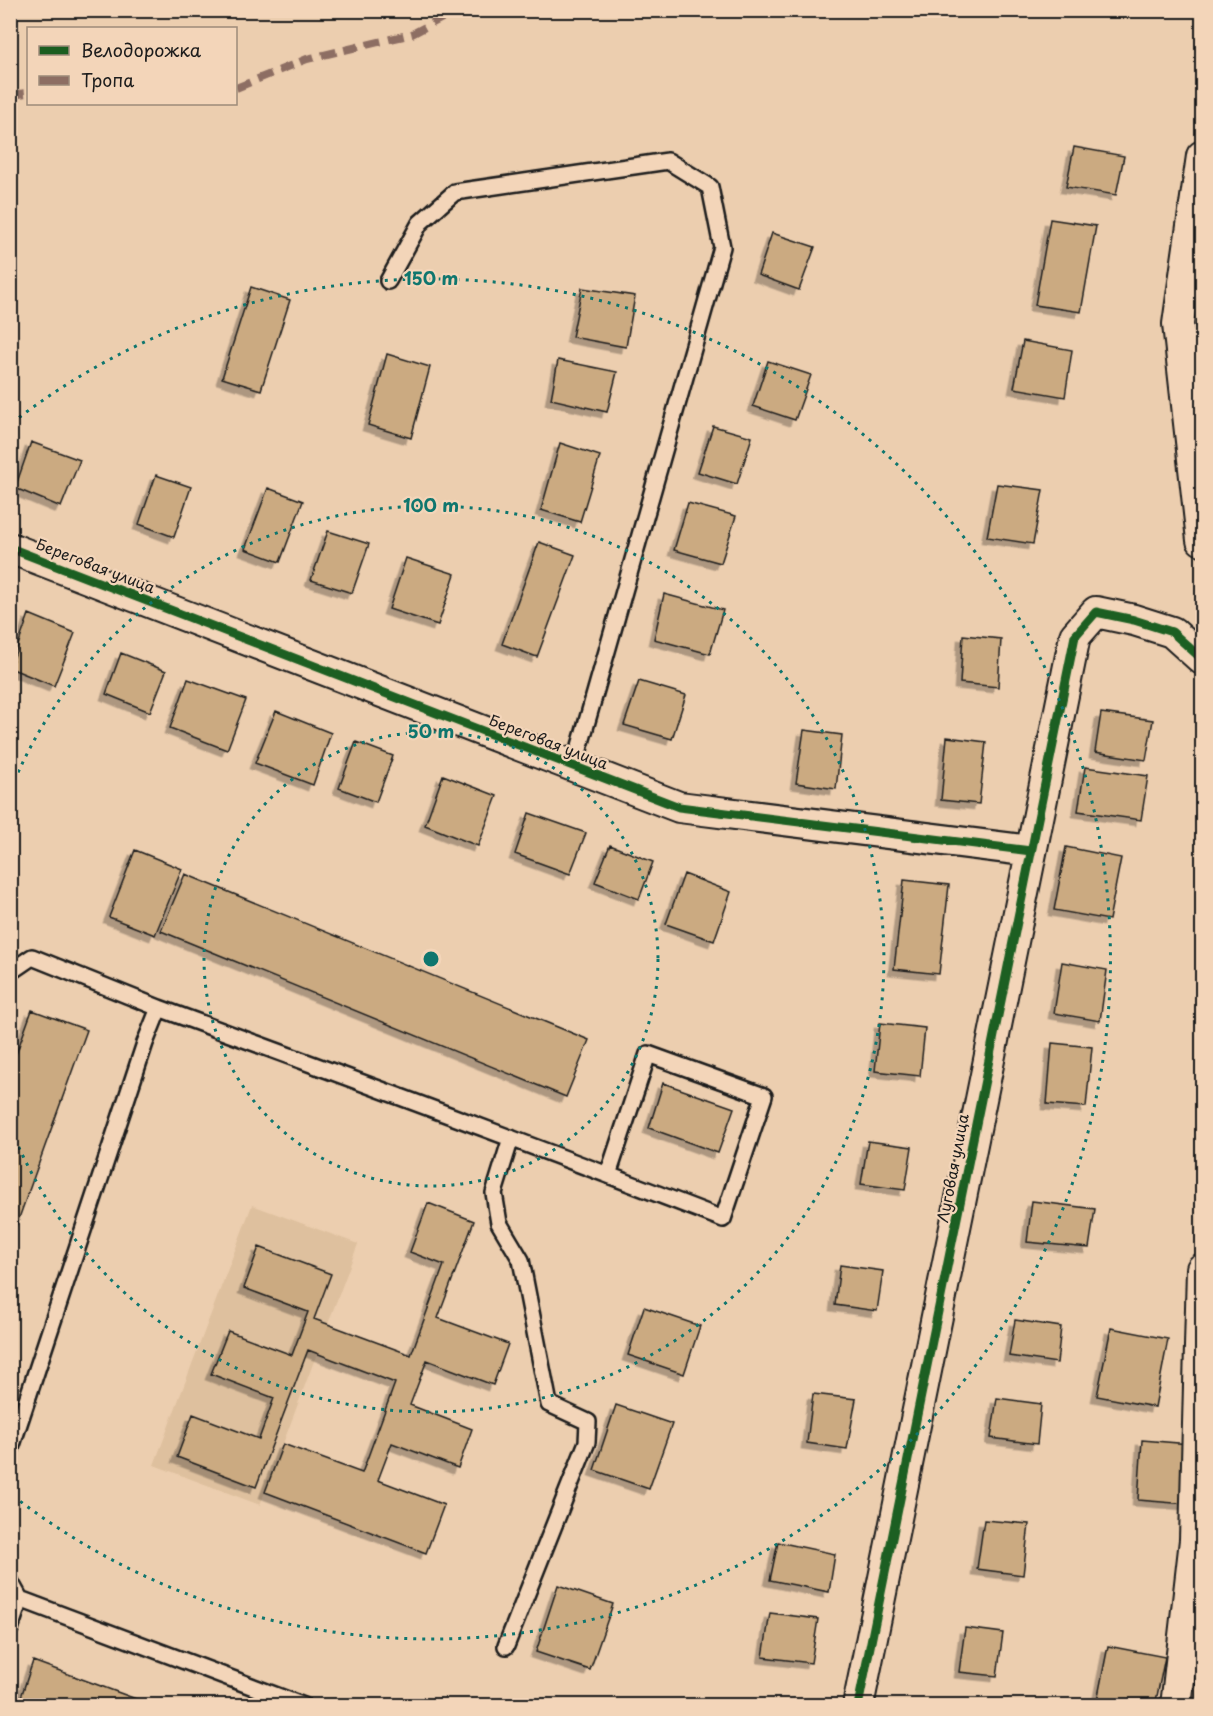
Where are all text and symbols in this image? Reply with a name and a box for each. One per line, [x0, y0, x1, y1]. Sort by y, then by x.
legend [27, 27, 237, 105]
text: Велодорожка [81, 36, 202, 63]
text: Тропа [81, 66, 134, 93]
text: 150 m [404, 264, 458, 291]
text: 100 m [403, 491, 459, 518]
street label: Береговая улица [33, 532, 159, 598]
street label: Береговая улица [486, 708, 612, 774]
text: 50 m [408, 717, 454, 744]
centre of rings [421, 949, 441, 969]
street label: Луговая улица [930, 1111, 974, 1224]

